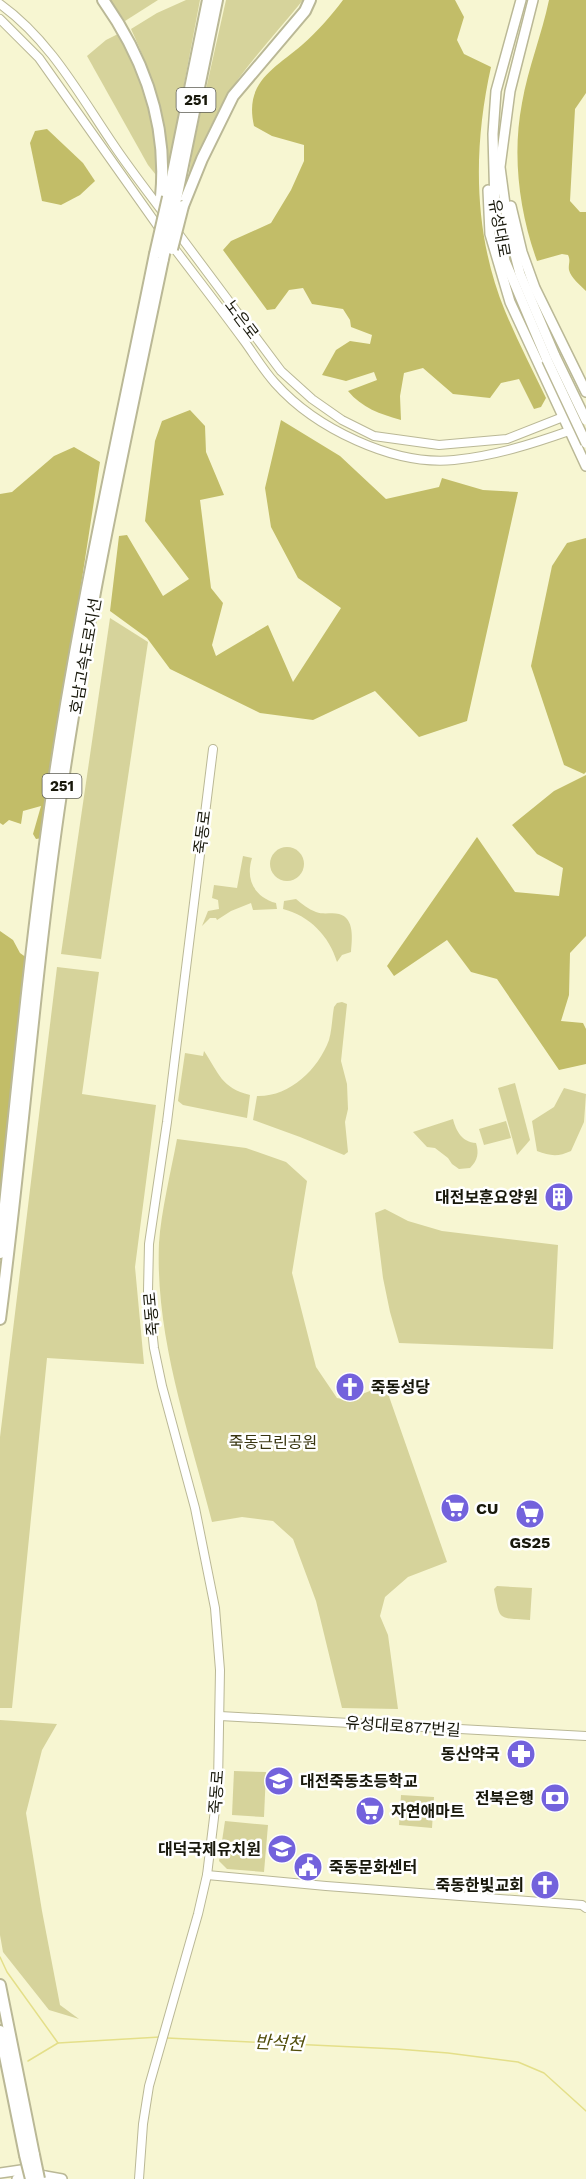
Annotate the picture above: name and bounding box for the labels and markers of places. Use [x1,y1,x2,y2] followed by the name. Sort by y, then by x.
[543,1181,575,1213] building icon: 대전보훈요양원
[435,1188,538,1207] place label: 대전보훈요양원
[334,1371,366,1403] church icon: 죽동성당
[371,1378,430,1397] place label: 죽동성당
[439,1492,471,1524] supermarket icon: CU
[514,1498,546,1530] supermarket icon: GS25
[476,1499,498,1518] place label: CU
[510,1533,550,1552] place label: GS25
[505,1738,537,1770] pharmacy icon: 동산약국
[441,1745,500,1764] place label: 동산약국
[263,1765,295,1797] school or university icon: 대전죽동초등학교
[300,1772,418,1791] place label: 대전죽동초등학교
[539,1782,571,1814] bank icon: 전북은행
[475,1789,534,1808] place label: 전북은행
[354,1795,386,1827] supermarket icon: 자연애마트
[391,1802,465,1821] place label: 자연애마트
[266,1833,298,1865] school or university icon: 대덕국제유치원
[158,1840,261,1859] place label: 대덕국제유치원
[292,1851,324,1883] public building icon: 죽동문화센터
[329,1858,417,1877] place label: 죽동문화센터
[529,1869,561,1901] church icon: 죽동한빛교회
[436,1876,524,1895] place label: 죽동한빛교회

